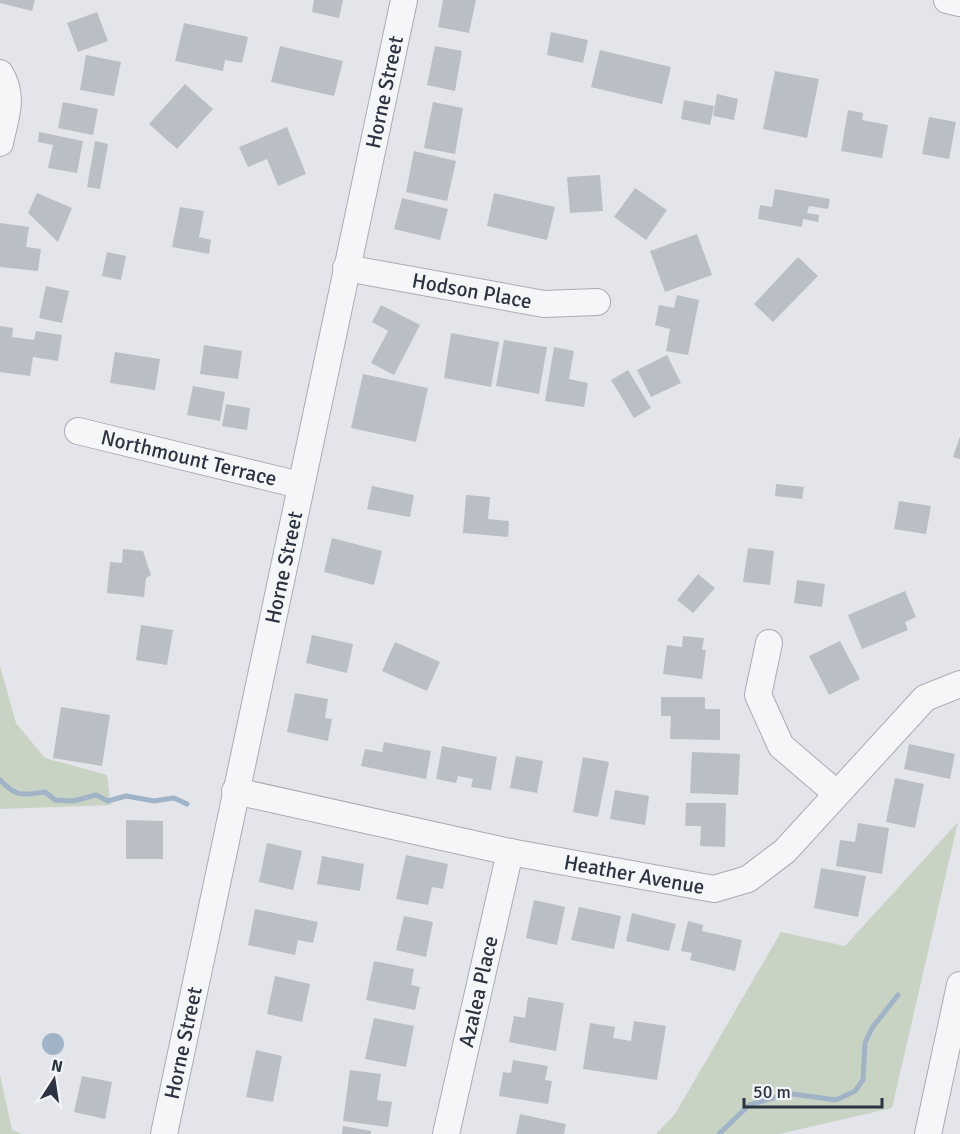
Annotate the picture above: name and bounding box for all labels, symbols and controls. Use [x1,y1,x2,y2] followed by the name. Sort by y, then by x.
[360,34,409,151] street label: Horne Street
[410,267,534,315] street label: Hodson Place
[98,424,279,492] street label: Northmount Terrace
[259,509,308,626] street label: Horne Street
[562,849,707,900] street label: Heather Avenue
[453,933,504,1050] street label: Azalea Place
[159,984,208,1102] street label: Horne Street
[24,1050,84,1110] north arrow
[49,1055,64,1077] text: N
[744,1071,882,1109] scale bar
[753,1081,791,1103] text: 50 m

